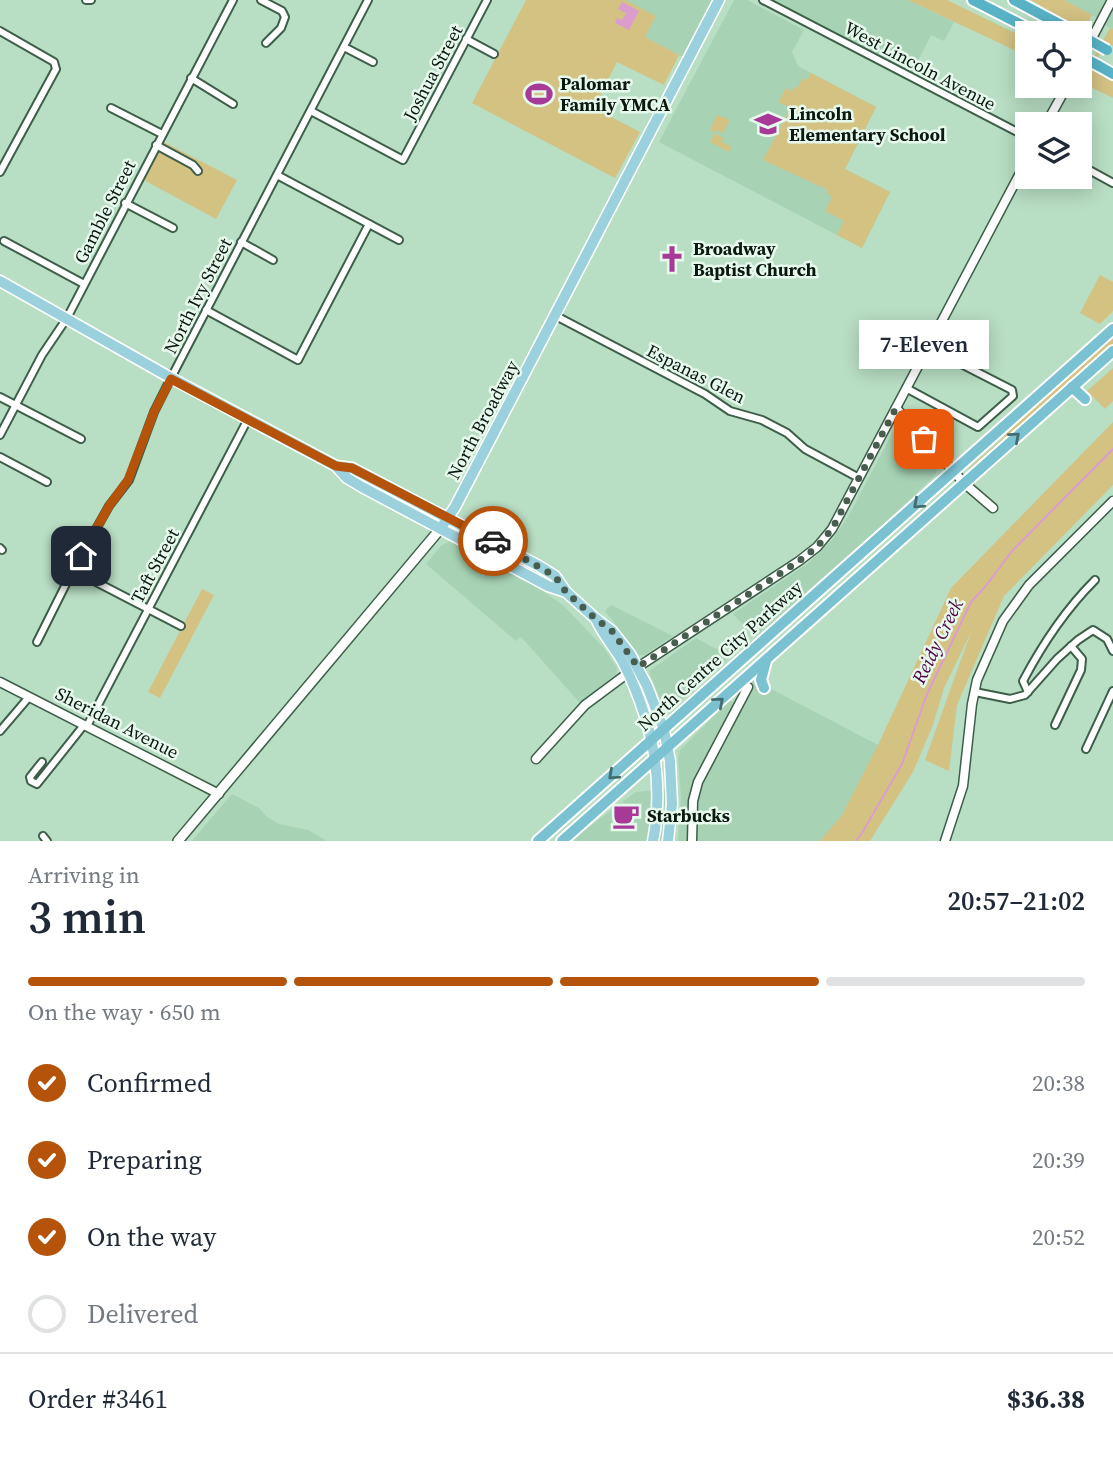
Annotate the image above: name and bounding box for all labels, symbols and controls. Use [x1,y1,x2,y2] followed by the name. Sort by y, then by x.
[840,15,1000,116] street label: West Lincoln Avenue
[396,20,468,126] street label: Joshua Street
[1015,21,1092,189] map controls
[1015,21,1092,98] button: locate
[560,71,670,117] place label: Palomar Family YMCA
[524,79,554,109] sports icon: Palomar Family YMCA
[789,101,946,147] place label: Lincoln Elementary School
[753,109,783,139] school or university icon: Lincoln Elementary School
[1015,112,1092,189] button: layers
[68,156,141,268] street label: Gamble Street
[158,233,238,358] street label: North Ivy Street
[693,236,817,282] place label: Broadway Baptist Church
[657,244,687,274] church icon: Broadway Baptist Church
[859,320,989,369] callout: 7-Eleven
[879,328,969,360] text: 7-Eleven
[643,338,750,409] street label: Espanas Glen
[441,355,525,484] street label: North Broadway
[894,409,954,469] pin
[905,420,943,458] icon: bag
[1007,433,1020,445] one-way arrow
[913,496,926,508] one-way arrow
[458,506,528,576] courier
[474,522,512,560] icon: car
[124,524,185,608] street label: Taft Street
[51,526,111,586] pin
[62,537,100,575] icon: home
[632,574,808,737] street label: North Centre City Parkway
[905,594,969,689] water label: Reidy Creek
[51,681,183,764] street label: Sheridan Avenue
[710,698,723,710] one-way arrow
[608,767,621,779] one-way arrow
[611,801,641,831] cafe icon: Starbucks
[647,803,730,828] place label: Starbucks
[28,859,140,891] text: Arriving in
[948,883,1085,919] text: 20:57–21:02
[28,885,146,948] text: 3 min
[28,996,221,1028] text: On the way · 650 m
[28,1064,66,1102] icon: check
[87,1065,212,1101] text: Confirmed
[1032,1067,1085,1099] text: 20:38
[28,1141,66,1179] icon: check
[87,1142,202,1178] text: Preparing
[1032,1144,1085,1176] text: 20:39
[28,1218,66,1256] icon: check
[87,1219,216,1255] text: On the way
[1032,1221,1085,1253] text: 20:52
[87,1296,198,1332] text: Delivered
[28,1381,168,1417] text: Order #3461
[1007,1381,1085,1417] text: $36.38

